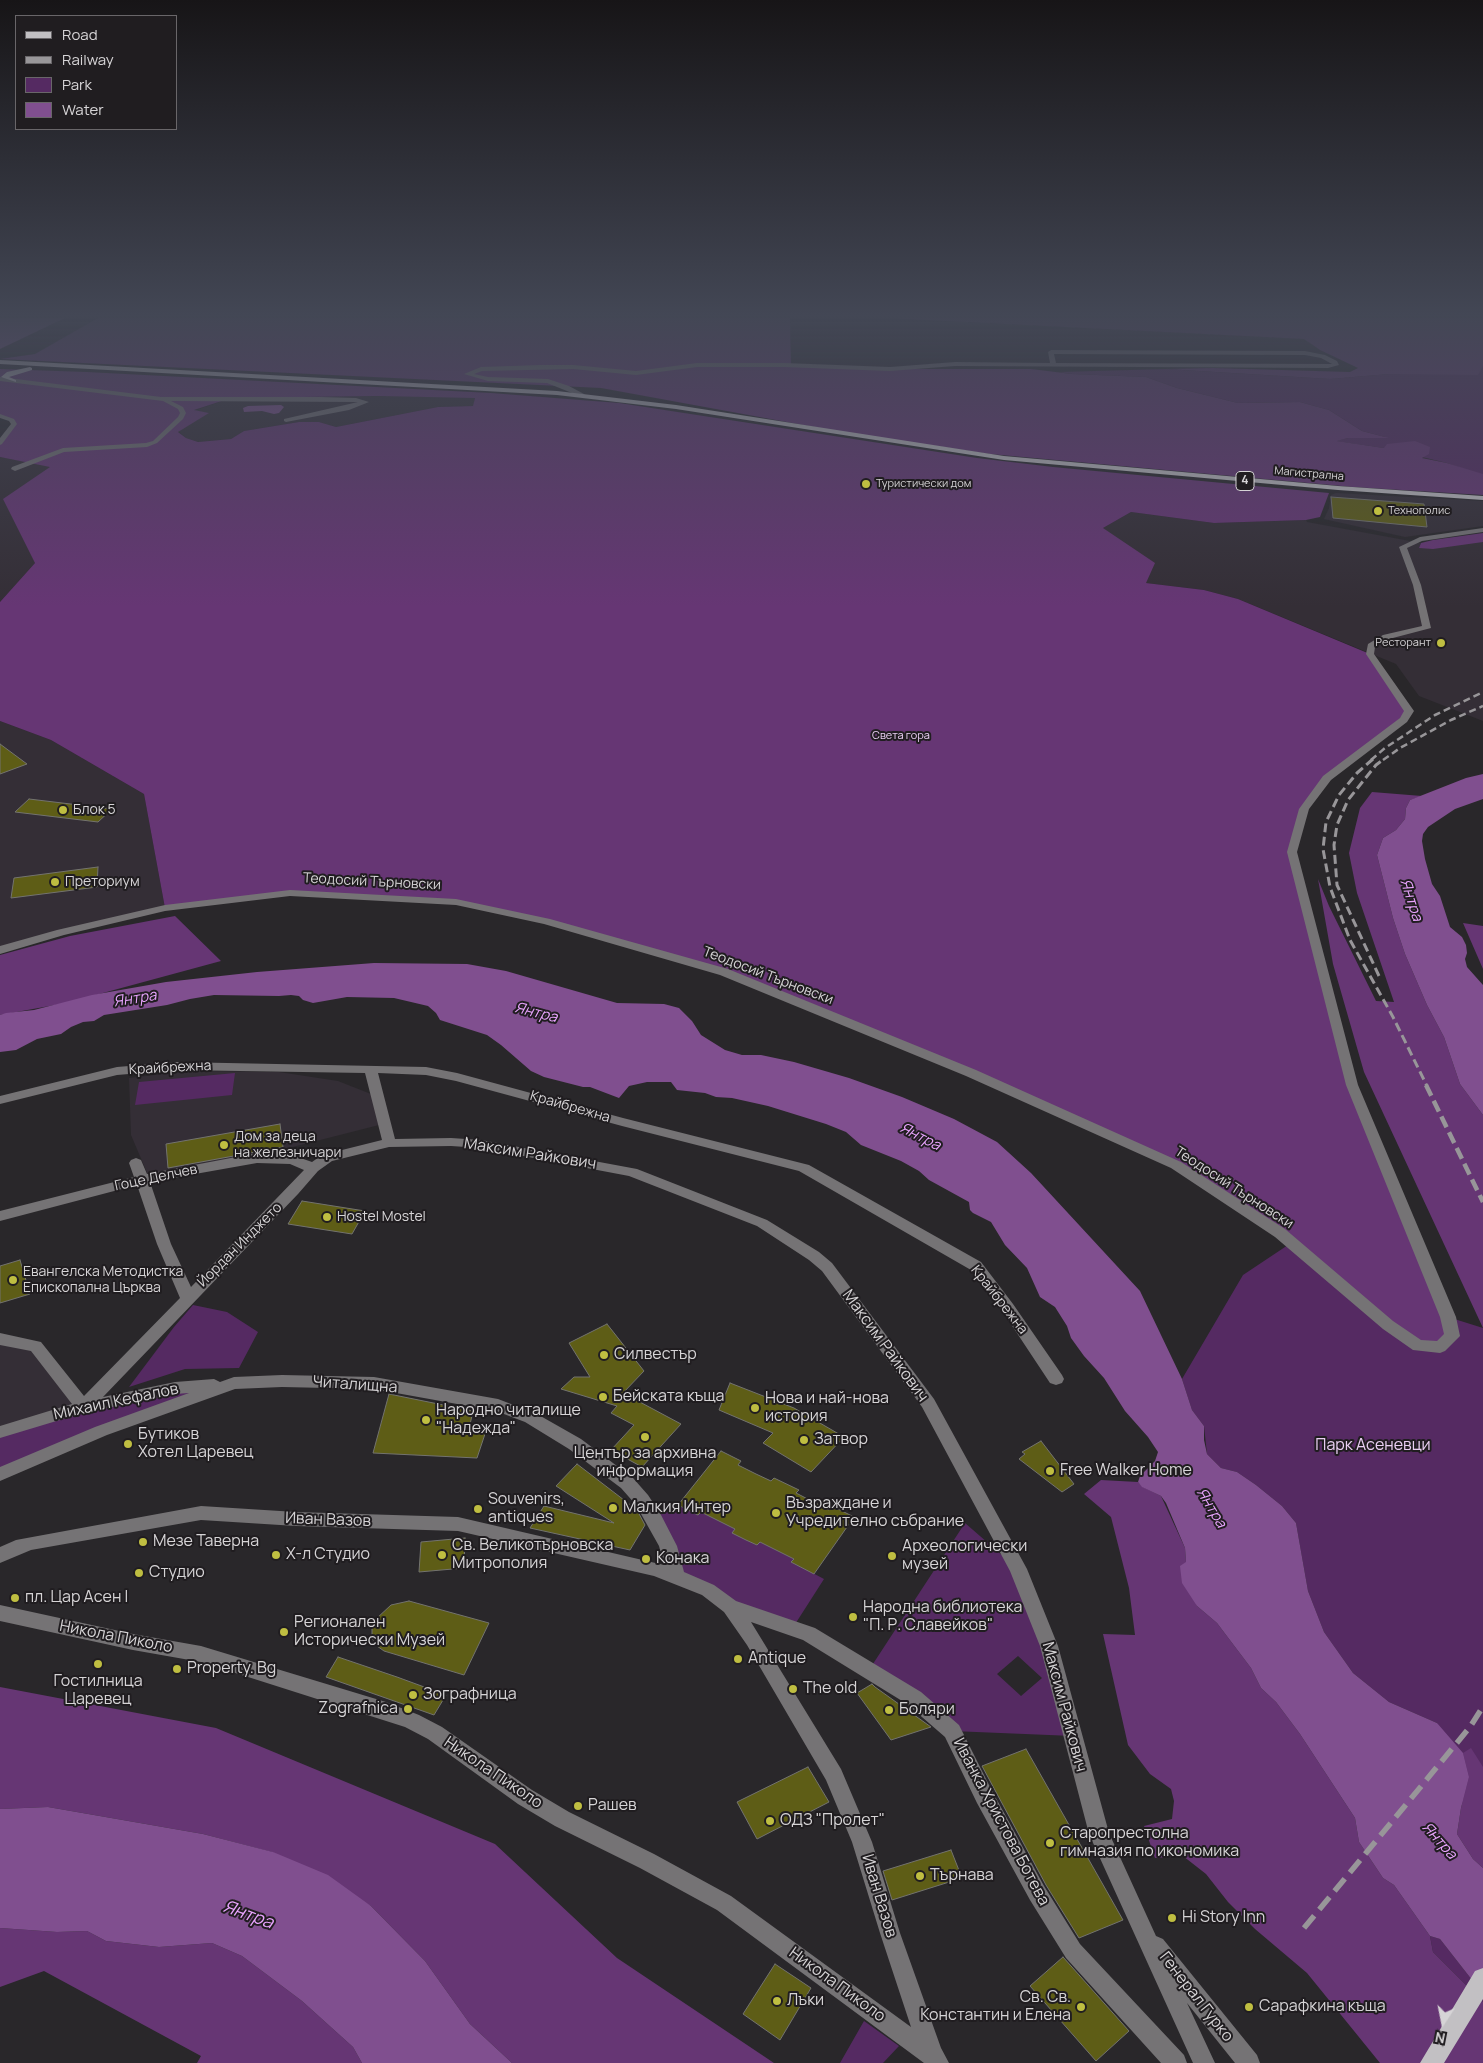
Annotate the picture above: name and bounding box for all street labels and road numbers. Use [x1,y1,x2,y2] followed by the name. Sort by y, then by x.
[1274,464,1344,484] street label: Магистрална
[1236,472,1254,491] road number: 4
[303,870,441,894] street label: Теодосий Търновски
[701,943,835,1009] street label: Теодосий Търновски
[128,1057,212,1079] street label: Крайбрежна
[528,1088,612,1126] street label: Крайбрежна
[463,1134,597,1174] street label: Максим Райкович
[1171,1143,1297,1233] street label: Теодосий Търновски
[113,1161,199,1195] street label: Гоце Делчев
[194,1199,286,1291] street label: Йордан Инджето
[967,1262,1031,1338] street label: Крайбрежна
[838,1286,932,1406] street label: Максим Райкович
[312,1372,398,1398] street label: Читалищна
[52,1379,180,1425] street label: Михаил Кефалов
[285,1509,371,1531] street label: Иван Вазов
[58,1617,174,1657] street label: Никола Пиколо
[1037,1640,1091,1774] street label: Максим Райкович
[440,1733,546,1813] street label: Никола Пиколо
[949,1735,1053,1909] street label: Иванка Христова Ботева
[857,1852,901,1940] street label: Иван Вазов
[785,1944,889,2026] street label: Никола Пиколо
[1155,1948,1237,2046] street label: Генерал Гурко

